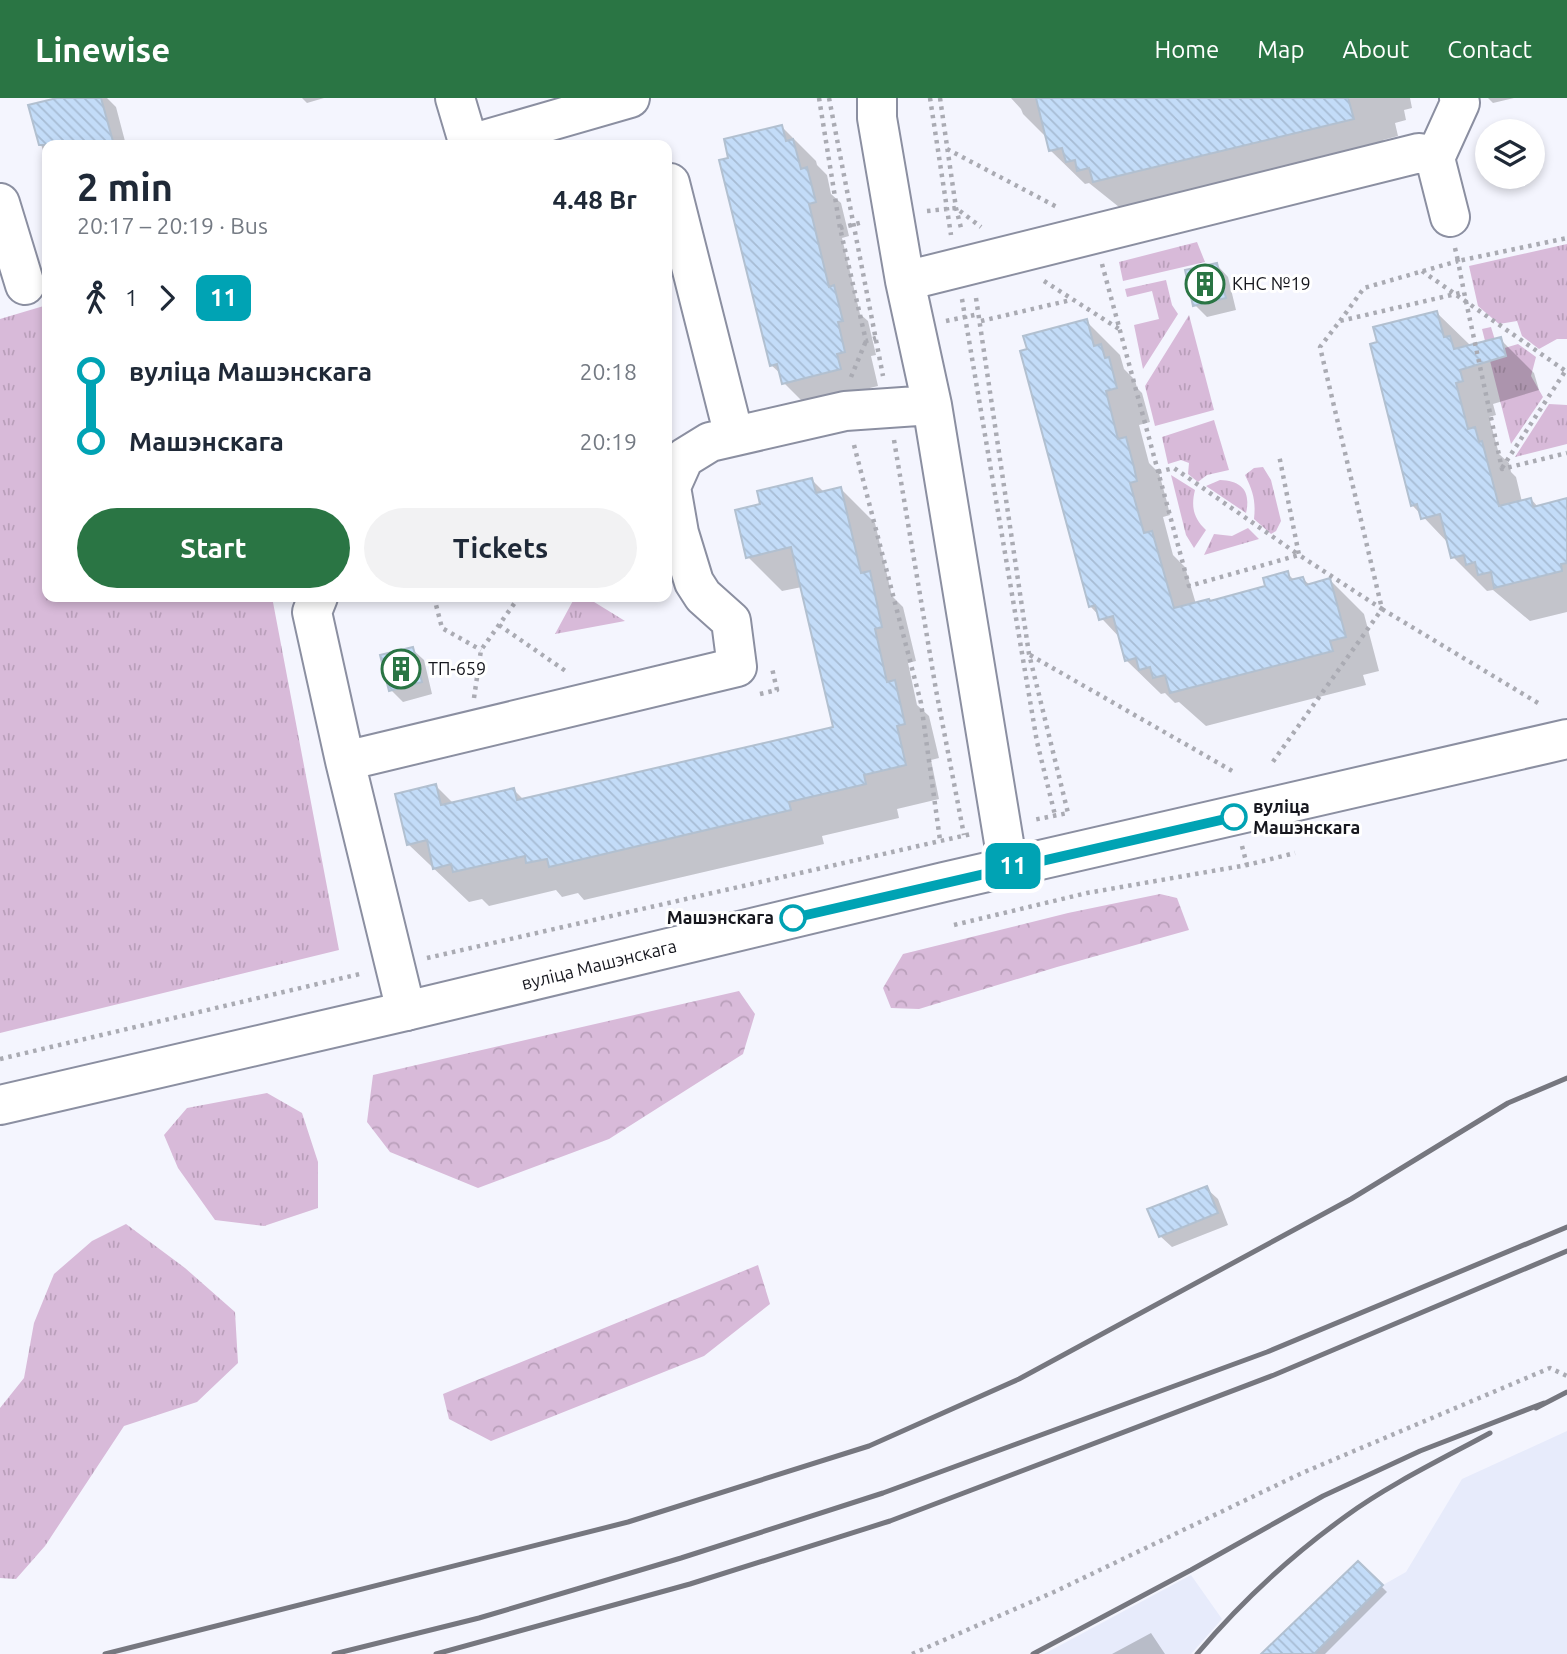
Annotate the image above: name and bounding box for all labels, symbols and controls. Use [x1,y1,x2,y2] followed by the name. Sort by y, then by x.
[35,31,170,68] text: Linewise
[1154,36,1219,63] text: Home
[1257,36,1304,63] text: Map
[1342,36,1409,63] text: About
[1447,36,1532,63] text: Contact
[1475,119,1545,189] map controls
[1475,119,1545,189] button: layers
[77,166,173,208] text: 2 min
[553,185,637,214] text: 4.48 Br
[77,213,268,238] text: 20:17 – 20:19 · Bus
[1184,263,1226,305] building icon: КНС №19
[1232,273,1311,293] place label: КНС №19
[77,279,115,317] icon: walk
[148,279,186,317] icon: forward
[210,284,237,311] text: 11
[125,285,138,310] text: 1
[129,357,372,386] text: вуліца Машэнскага
[579,359,637,384] text: 20:18
[129,427,284,456] text: Машэнскага
[579,429,637,454] text: 20:19
[77,508,350,588] button: Start
[364,508,637,588] button: Tickets
[380,648,422,690] building icon: ТП-659
[428,658,486,678] place label: ТП-659
[1253,796,1360,837] place label: вуліца Машэнскага
[1221,804,1247,830] marker: вуліца Машэнскага
[982,843,1044,889] line badge: 11
[999,852,1027,879] text: 11
[780,905,806,931] marker: Машэнскага
[667,907,774,927] place label: Машэнскага
[519,935,678,993] street label: вуліца Машэнскага

